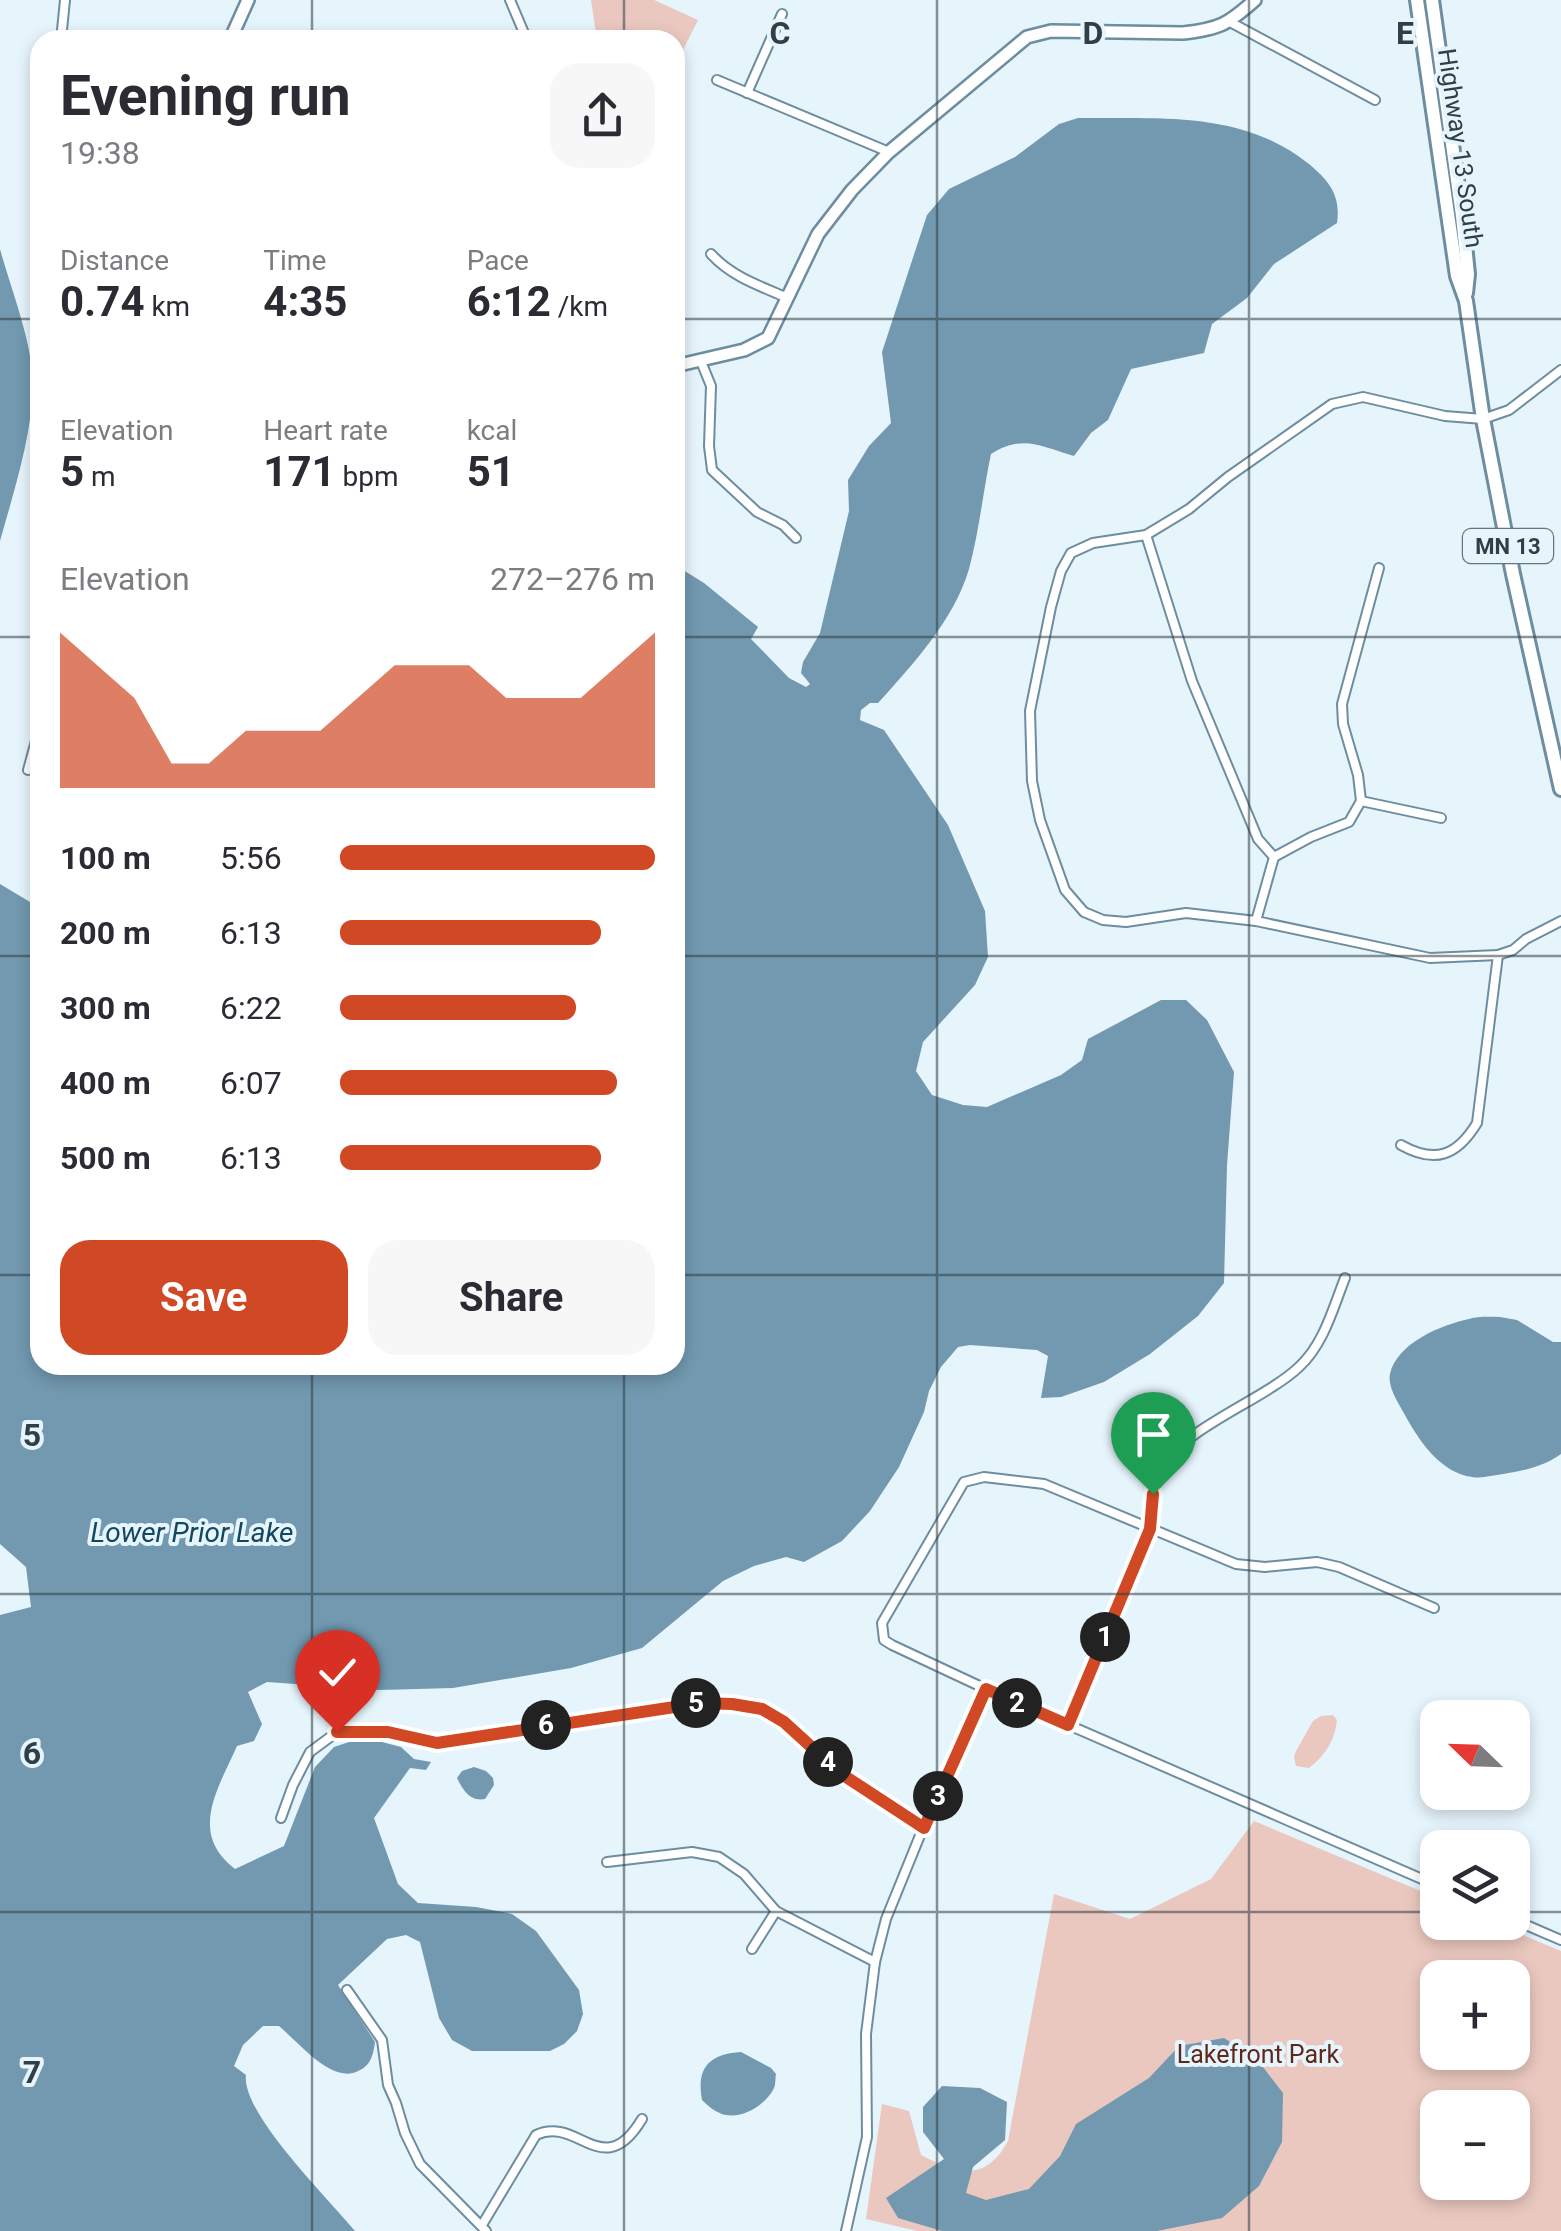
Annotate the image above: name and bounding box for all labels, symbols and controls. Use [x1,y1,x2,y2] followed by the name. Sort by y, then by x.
[770,14,790,52] text: C
[1083,14,1103,52] text: D
[1396,14,1414,52] text: E
[1432,46,1489,250] street label: Highway 13 South
[550,63,655,168] button: share
[60,64,351,128] text: Evening run
[60,134,140,172] text: 19:38
[60,244,169,277] text: Distance
[263,244,326,277] text: Time
[467,244,529,277] text: Pace
[60,277,144,326] text: 0.74
[263,277,347,326] text: 4:35
[467,277,551,326] text: 6:12
[144,290,190,323] text: km
[551,290,608,323] text: /km
[60,414,173,447] text: Elevation
[263,414,388,447] text: Heart rate
[467,414,517,447] text: kcal
[60,447,84,496] text: 5
[263,447,336,496] text: 171
[467,447,515,496] text: 51
[84,460,116,493] text: m
[336,460,399,493] text: bpm
[1463,529,1553,563] road number: MN 13
[60,560,190,598] text: Elevation
[490,560,655,598] text: 272–276 m
[60,839,151,877] text: 100 m
[220,839,282,877] text: 5:56
[60,914,151,952] text: 200 m
[220,914,282,952] text: 6:13
[60,989,151,1027] text: 300 m
[220,989,282,1027] text: 6:22
[60,1064,151,1102] text: 400 m
[220,1064,282,1102] text: 6:07
[60,1139,151,1177] text: 500 m
[220,1139,282,1177] text: 6:13
[60,1240,348,1355] button: Save
[368,1240,655,1355] button: Share
[1111,1392,1196,1495] pin
[1126,1407,1181,1462] icon: arrive
[23,1416,41,1454] text: 5
[91,1516,293,1549] water label: Lower Prior Lake
[1080,1612,1130,1662] pin: 1
[1097,1620,1113,1653] text: 1
[295,1630,380,1733] pin
[310,1645,365,1700] icon: check
[671,1678,721,1728] pin: 5
[992,1678,1042,1728] pin: 2
[688,1686,704,1719] text: 5
[1009,1686,1025,1719] text: 2
[521,1700,571,1750] pin: 6
[1420,1700,1530,1810] north arrow
[1420,1700,1530,2200] map controls
[538,1708,554,1741] text: 6
[23,1734,41,1772] text: 6
[803,1737,853,1787] pin: 4
[820,1745,836,1778] text: 4
[913,1771,963,1821] pin: 3
[930,1779,946,1812] text: 3
[1420,1830,1530,1940] button: layers
[1420,1960,1530,2070] button: +
[1177,2040,1340,2069] park label: Lakefront Park
[23,2053,41,2091] text: 7
[1420,2090,1530,2200] button: −

